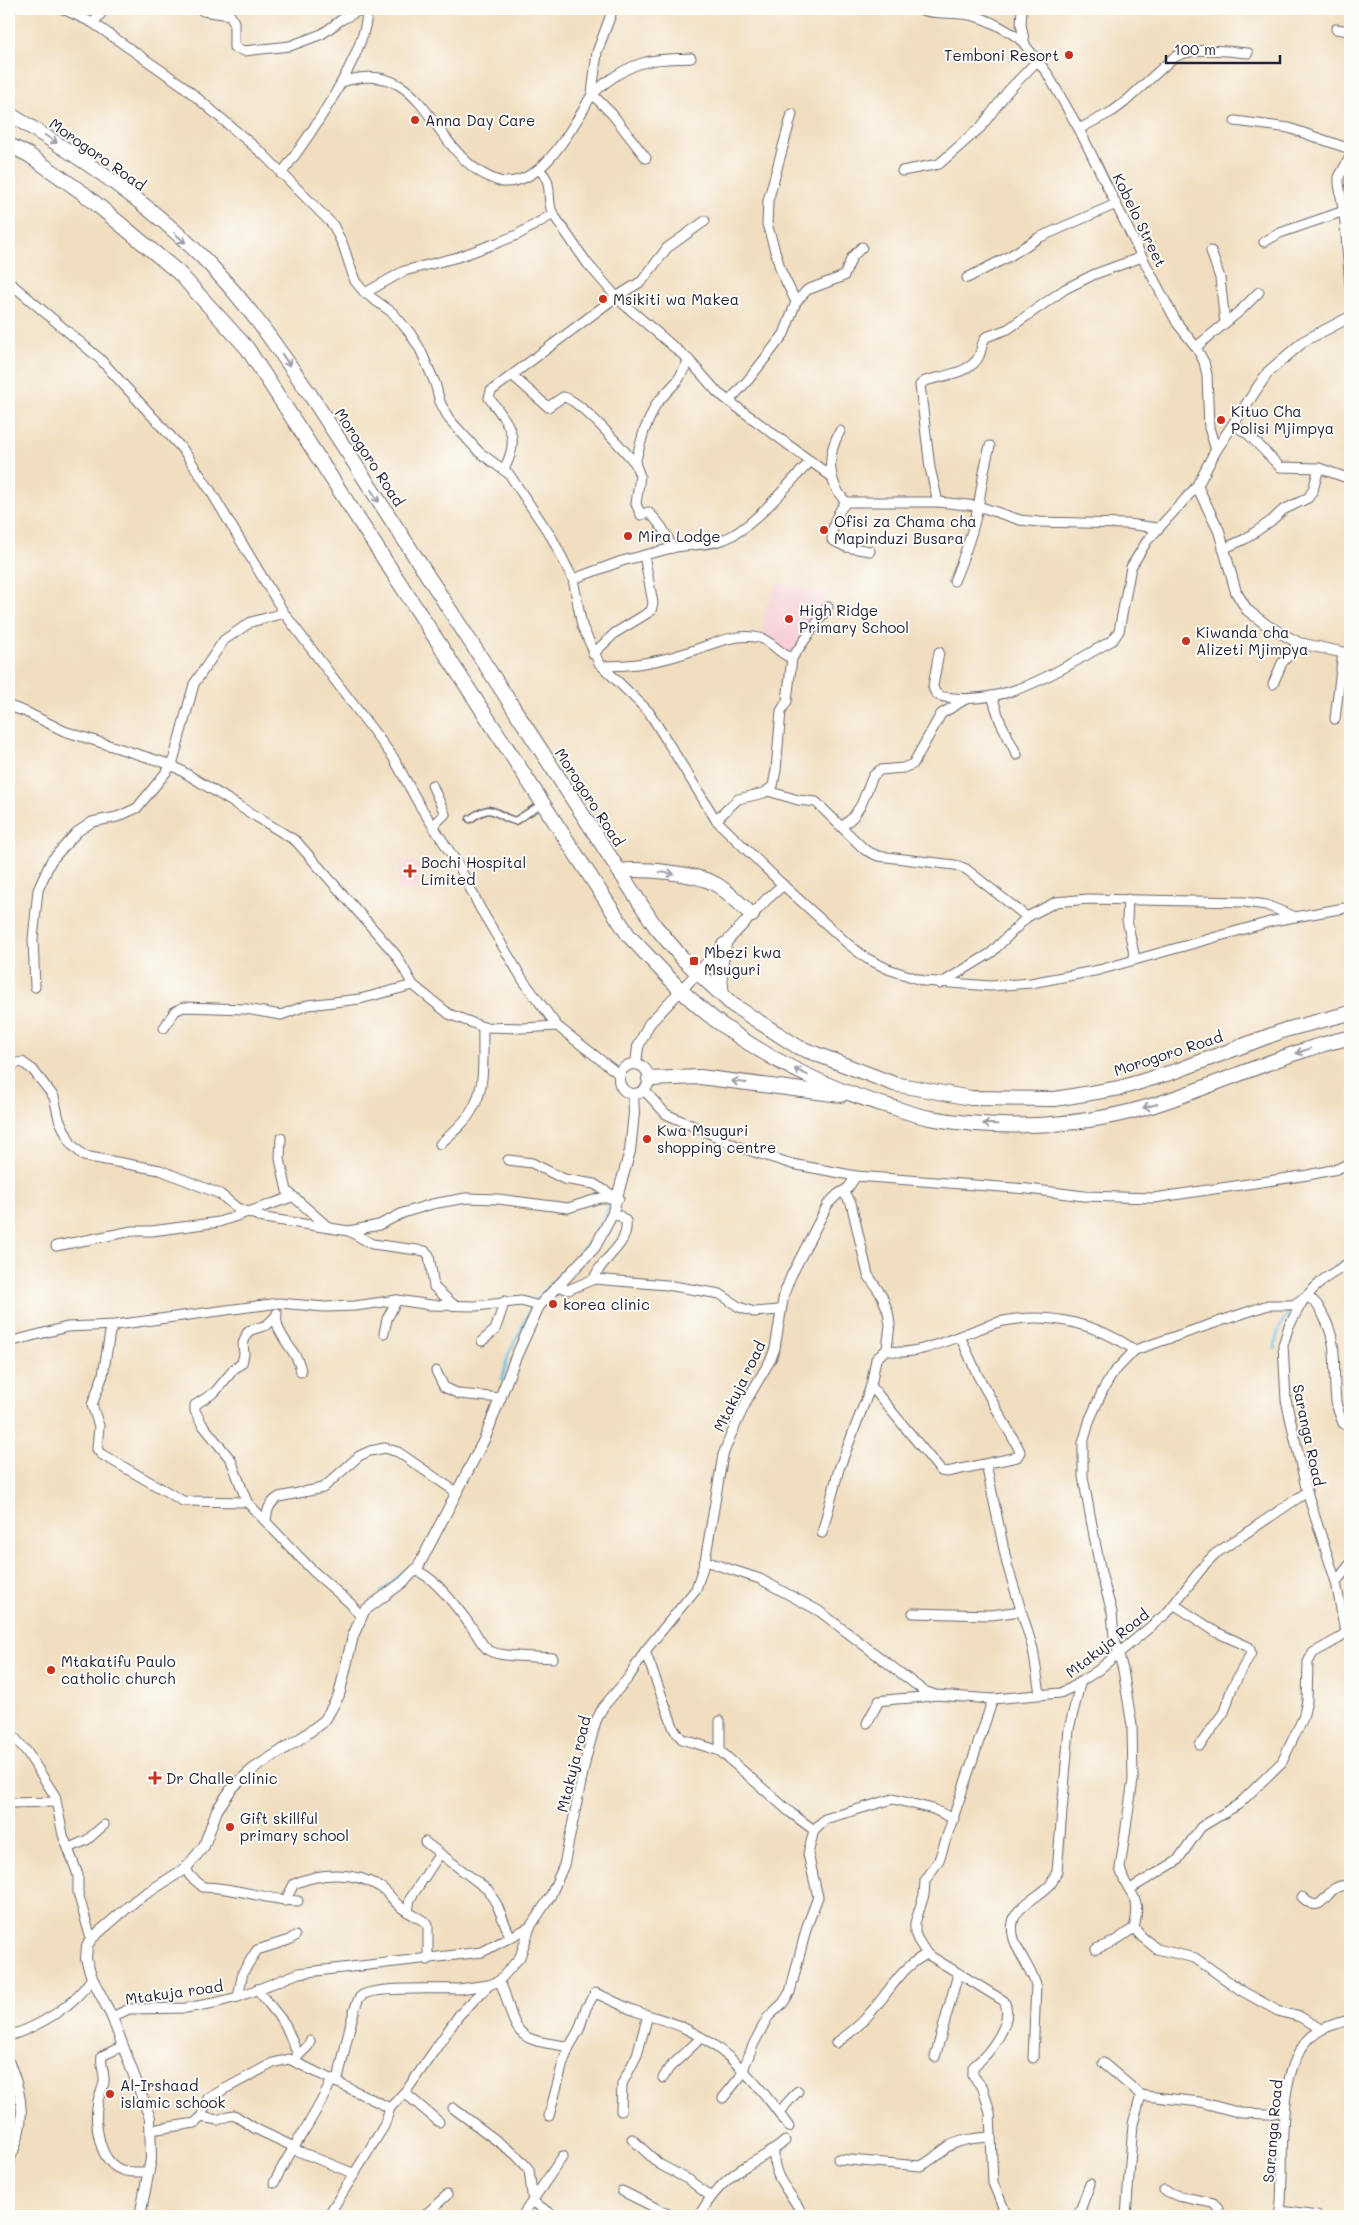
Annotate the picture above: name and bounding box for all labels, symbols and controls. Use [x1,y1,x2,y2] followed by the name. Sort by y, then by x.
[1166,32,1280,64] scale bar
[1174,39,1216,59] text: 100 m
[944,45,1059,65] place label: Temboni Resort
[1063,49,1075,61] marker: Temboni Resort
[425,110,535,130] place label: Anna Day Care
[46,113,150,195] street label: Morogoro Road
[409,114,421,126] marker: Anna Day Care
[43,135,57,145] one-way arrow
[1109,170,1171,270] street label: Kobelo Street
[173,232,186,244] one-way arrow
[613,289,739,309] place label: Msikiti wa Makea
[597,293,609,305] marker: Msikiti wa Makea
[281,353,291,367] one-way arrow
[1231,401,1334,438] place label: Kituo Cha Polisi Mjimpya
[331,404,409,510] street label: Morogoro Road
[1215,414,1227,426] marker: Kituo Cha Polisi Mjimpya
[370,488,380,502] one-way arrow
[834,511,977,548] place label: Ofisi za Chama cha Mapinduzi Busara
[818,524,830,536] marker: Ofisi za Chama cha Mapinduzi Busara
[638,526,721,546] place label: Mira Lodge
[622,530,634,542] marker: Mira Lodge
[799,600,909,637] place label: High Ridge Primary School
[783,613,795,625] marker: High Ridge Primary School
[1196,622,1308,659] place label: Kiwanda cha Alizeti Mjimpya
[1180,635,1192,647] marker: Kiwanda cha Alizeti Mjimpya
[551,744,629,850] street label: Morogoro Road
[421,852,526,889] place label: Bochi Hospital Limited
[403,864,417,878] marker: Bochi Hospital Limited
[659,869,675,879] one-way arrow
[704,942,781,979] place label: Mbezi kwa Msuguri
[688,955,700,967] marker: Mbezi kwa Msuguri
[1111,1026,1225,1080] street label: Morogoro Road
[1296,1047,1312,1056] one-way arrow
[794,1067,809,1077] one-way arrow
[731,1077,747,1087] one-way arrow
[1143,1101,1159,1111] one-way arrow
[982,1119,998,1129] one-way arrow
[657,1120,776,1157] place label: Kwa Msuguri shopping centre
[641,1133,653,1145] marker: Kwa Msuguri shopping centre
[563,1294,650,1314] place label: korea clinic
[547,1298,559,1310] marker: korea clinic
[708,1337,770,1435] street label: Mtakuja road
[1288,1382,1330,1488] street label: Saranga Road
[1061,1604,1153,1682] street label: Mtakuja Road
[61,1651,176,1688] place label: Mtakatifu Paulo catholic church
[45,1664,57,1676] marker: Mtakatifu Paulo catholic church
[551,1714,595,1814] street label: Mtakuja road
[166,1768,278,1788] place label: Dr Challe clinic
[148,1771,162,1785] marker: Dr Challe clinic
[240,1808,349,1845] place label: Gift skillful primary school
[224,1821,236,1833] marker: Gift skillful primary school
[124,1975,224,2009] street label: Mtakuja road
[120,2075,226,2112] place label: Al-Irshaad islamic schook
[1258,2079,1286,2183] street label: Saranga Road
[104,2088,116,2100] marker: Al-Irshaad islamic schook

